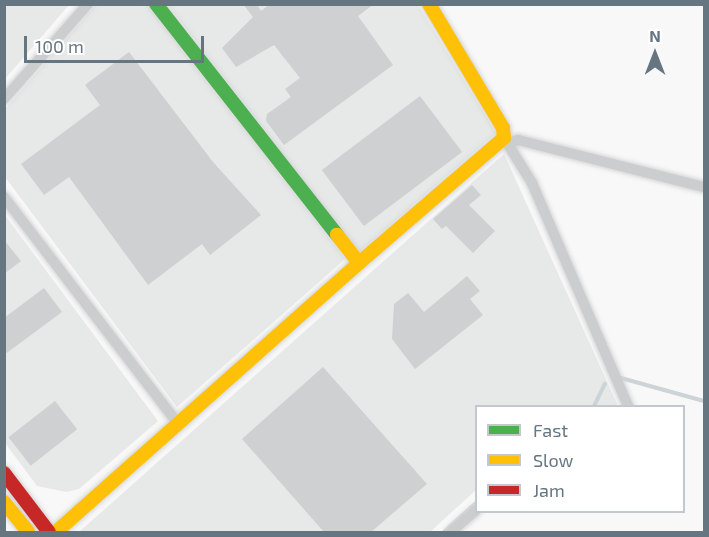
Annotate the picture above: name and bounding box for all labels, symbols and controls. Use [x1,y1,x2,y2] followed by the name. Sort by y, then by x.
[27,24,207,62] scale bar
[625,24,685,84] north arrow
[649,26,661,45] text: N
[35,35,84,57] text: 100 m
[475,405,685,513] legend
[533,419,568,441] text: Fast
[533,449,573,471] text: Slow
[533,479,565,501] text: Jam

